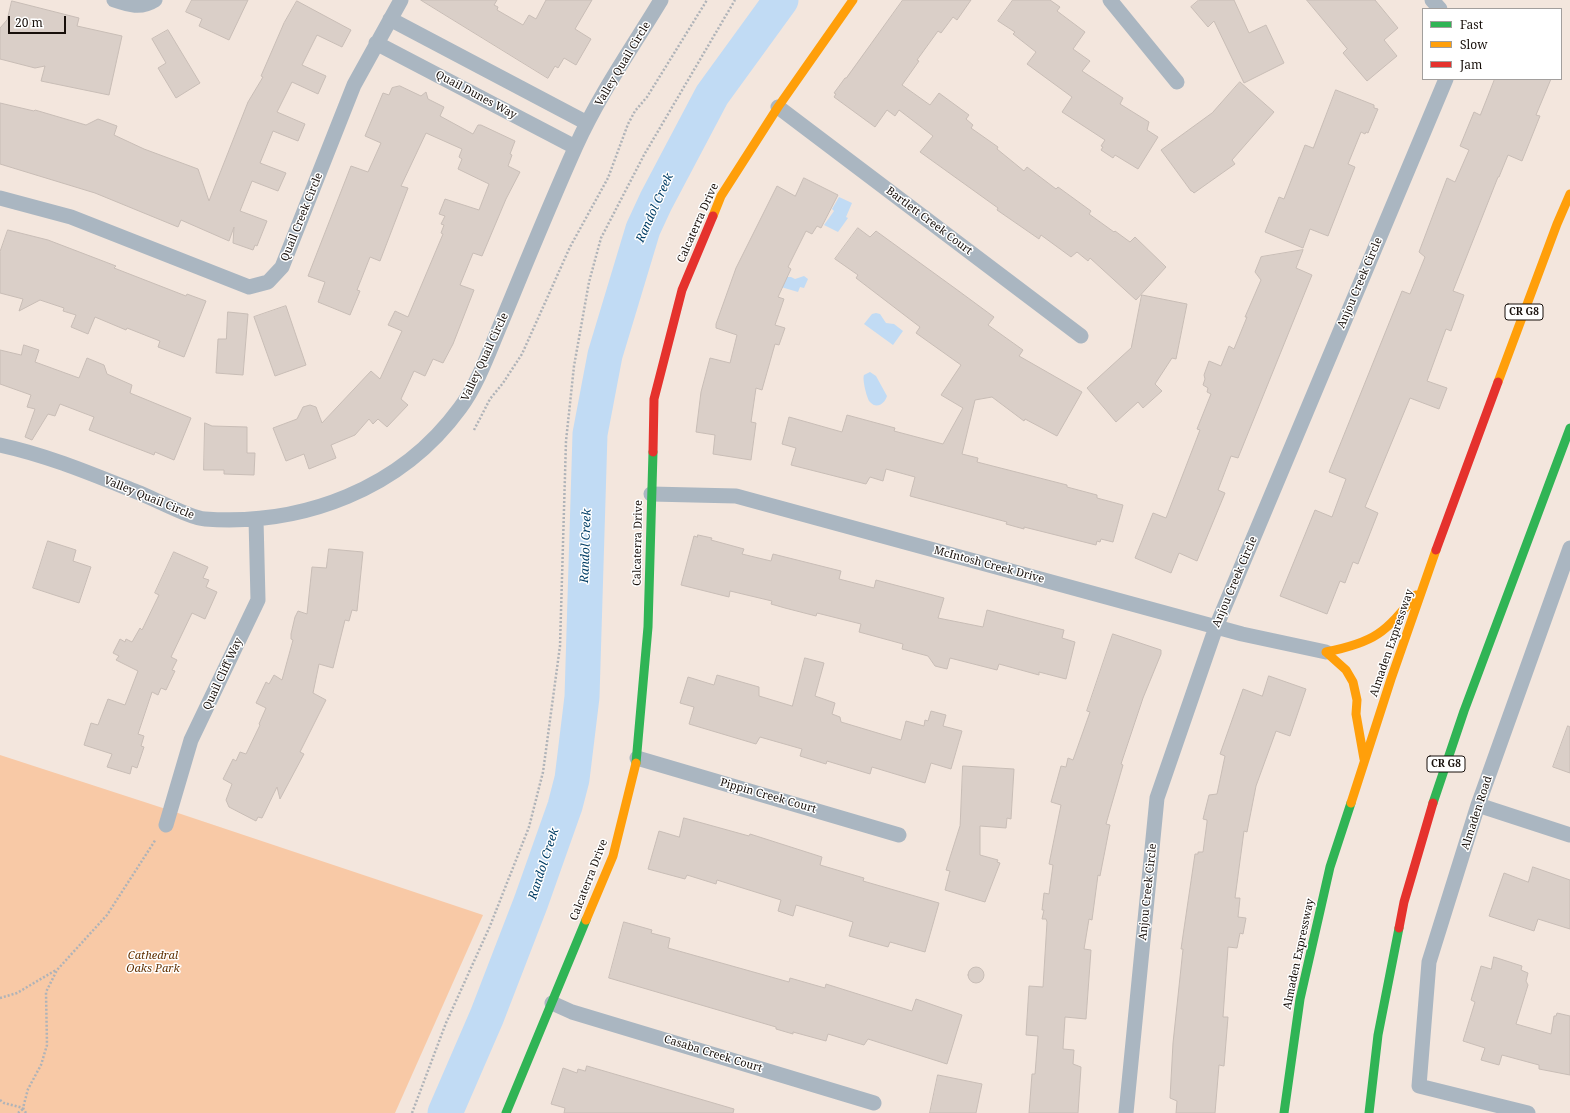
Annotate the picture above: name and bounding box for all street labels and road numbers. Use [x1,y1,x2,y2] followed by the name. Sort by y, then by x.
[593,19,653,109] street label: Valley Quail Circle
[433,68,519,122] street label: Quail Dunes Way
[278,171,326,263] street label: Quail Creek Circle
[675,181,721,265] street label: Calcaterra Drive
[883,184,975,258] street label: Bartlett Creek Court
[1335,236,1385,330] street label: Anjou Creek Circle
[1505,304,1543,320] road number: CR G8
[459,311,511,403] street label: Valley Quail Circle
[102,474,196,522] street label: Valley Quail Circle
[631,500,645,586] street label: Calcaterra Drive
[1210,535,1260,629] street label: Anjou Creek Circle
[932,544,1046,586] street label: McIntosh Creek Drive
[1367,587,1417,699] street label: Almaden Expressway
[200,636,246,712] street label: Quail Cliff Way
[1427,756,1465,772] road number: CR G8
[1459,774,1495,852] street label: Almaden Road
[718,776,818,816] street label: Pippin Creek Court
[567,838,611,922] street label: Calcaterra Drive
[1136,843,1160,941] street label: Anjou Creek Circle
[1281,897,1317,1011] street label: Almaden Expressway
[662,1033,764,1075] street label: Casaba Creek Court

